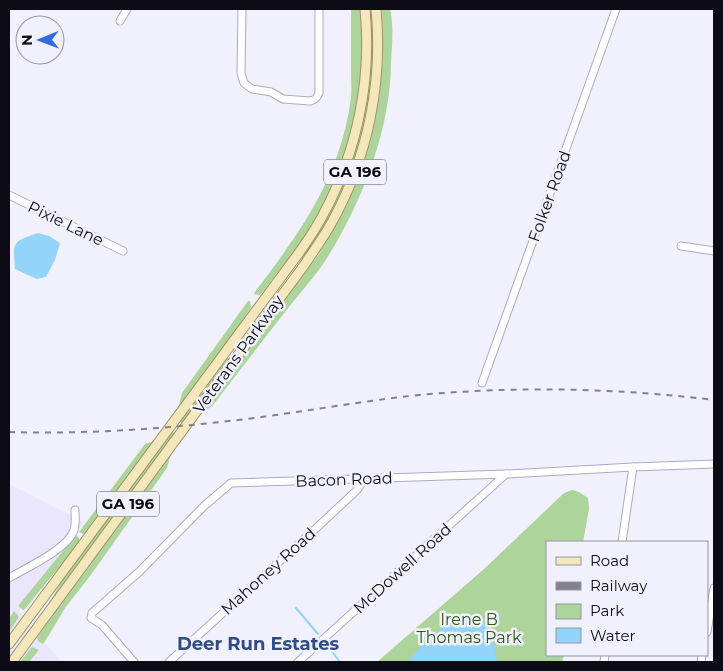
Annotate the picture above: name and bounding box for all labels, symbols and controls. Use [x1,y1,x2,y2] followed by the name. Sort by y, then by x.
[15,15,65,65] north arrow
[18,34,36,46] text: N
[524,148,575,244] street label: Folker Road
[324,160,386,184] road number: GA 196
[25,197,107,250] street label: Pixie Lane
[189,291,288,417] street label: Veterans Parkway
[295,468,393,491] street label: Bacon Road
[97,492,159,516] road number: GA 196
[349,519,455,617] street label: McDowell Road
[217,524,320,619] street label: Mahoney Road
[546,541,708,656] legend
[590,551,629,570] text: Road
[590,576,648,595] text: Railway
[590,601,624,620] text: Park
[417,610,522,647] park label: Irene B Thomas Park
[590,626,636,645] text: Water
[177,633,340,655] district label: Deer Run Estates

